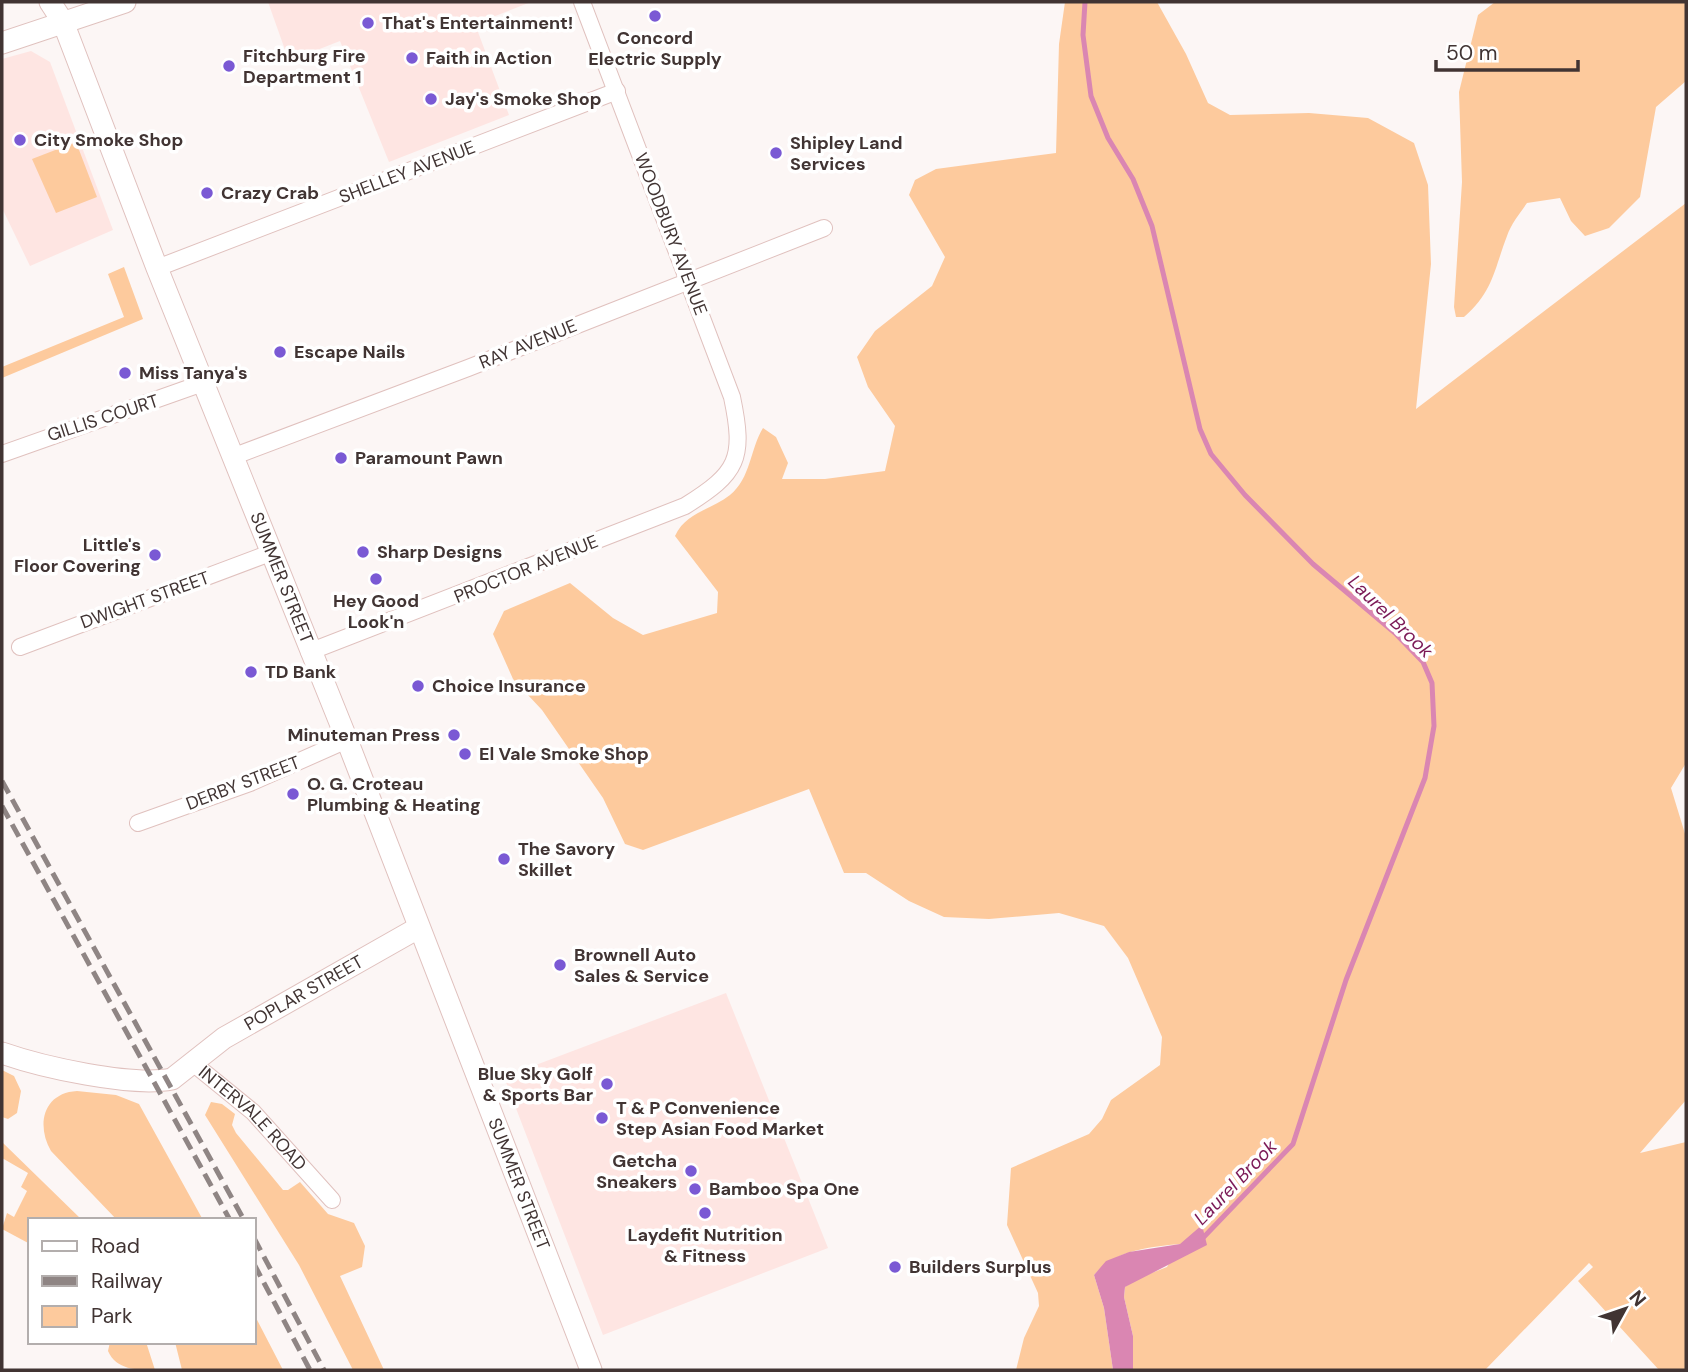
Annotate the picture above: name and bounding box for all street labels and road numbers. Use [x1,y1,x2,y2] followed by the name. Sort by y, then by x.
[335,135,479,209] street label: SHELLEY AVENUE
[629,149,713,319] street label: WOODBURY AVENUE
[476,314,580,374] street label: RAY AVENUE
[44,389,162,447] street label: GILLIS COURT
[244,508,319,647] street label: SUMMER STREET
[450,529,602,609] street label: PROCTOR AVENUE
[77,566,213,634] street label: DWIGHT STREET
[183,750,303,816] street label: DERBY STREET
[240,950,368,1036] street label: POPLAR STREET
[193,1060,312,1176] street label: INTERVALE ROAD
[483,1114,555,1253] street label: SUMMER STREET

